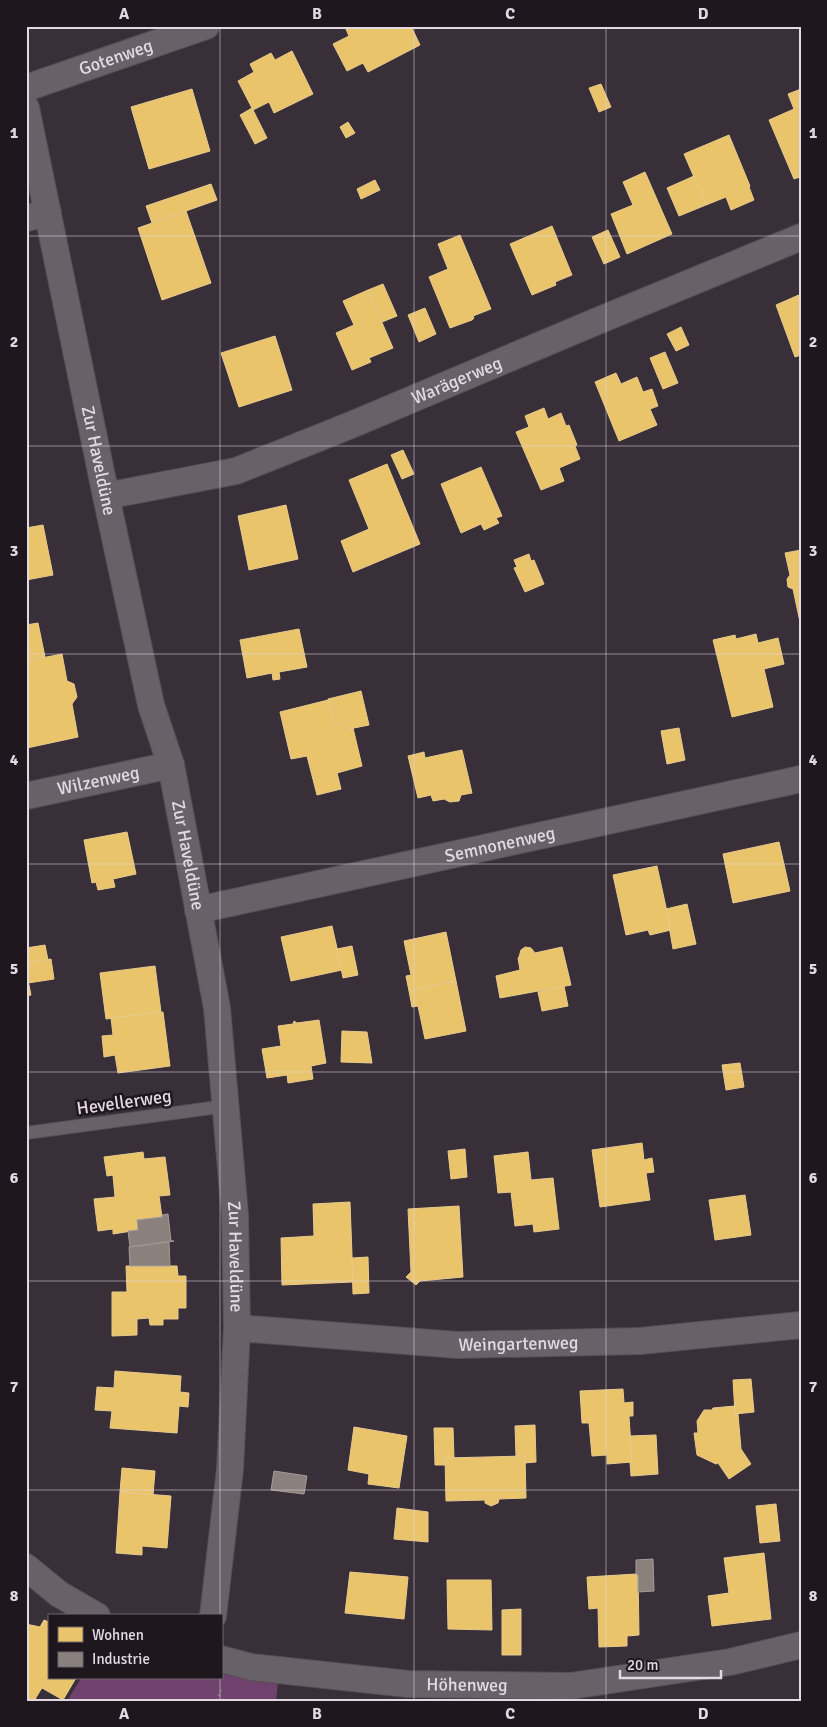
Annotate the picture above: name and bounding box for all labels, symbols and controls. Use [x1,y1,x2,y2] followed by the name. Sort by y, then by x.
[119,4,130,24] text: A
[312,4,322,24] text: B
[505,4,515,24] text: C
[698,4,709,24] text: D
[76,34,156,80] street label: Gotenweg
[10,123,19,143] text: 1
[809,123,818,143] text: 1
[10,332,18,352] text: 2
[809,332,817,352] text: 2
[408,352,505,409] street label: Warägerweg
[77,404,121,517] street label: Zur Haveldüne
[10,541,18,561] text: 3
[809,541,817,561] text: 3
[10,750,19,770] text: 4
[809,750,818,770] text: 4
[55,761,141,800] street label: Wilzenweg
[167,798,209,912] street label: Zur Haveldüne
[443,822,557,867] street label: Semnonenweg
[10,959,18,979] text: 5
[809,959,817,979] text: 5
[75,1084,173,1120] street label: Hevellerweg
[10,1168,19,1188] text: 6
[809,1168,818,1188] text: 6
[223,1200,248,1313] street label: Zur Haveldüne
[458,1331,579,1356] street label: Weingartenweg
[10,1377,19,1397] text: 7
[809,1377,818,1397] text: 7
[10,1586,19,1606] text: 8
[809,1586,818,1606] text: 8
[48,1614,222,1680] legend
[92,1626,144,1644] text: Wohnen
[620,1647,721,1679] scale bar
[92,1650,150,1668] text: Industrie
[627,1656,658,1674] text: 20 m
[426,1673,508,1696] street label: Höhenweg
[119,1704,130,1724] text: A
[312,1704,322,1724] text: B
[505,1704,515,1724] text: C
[698,1704,709,1724] text: D

